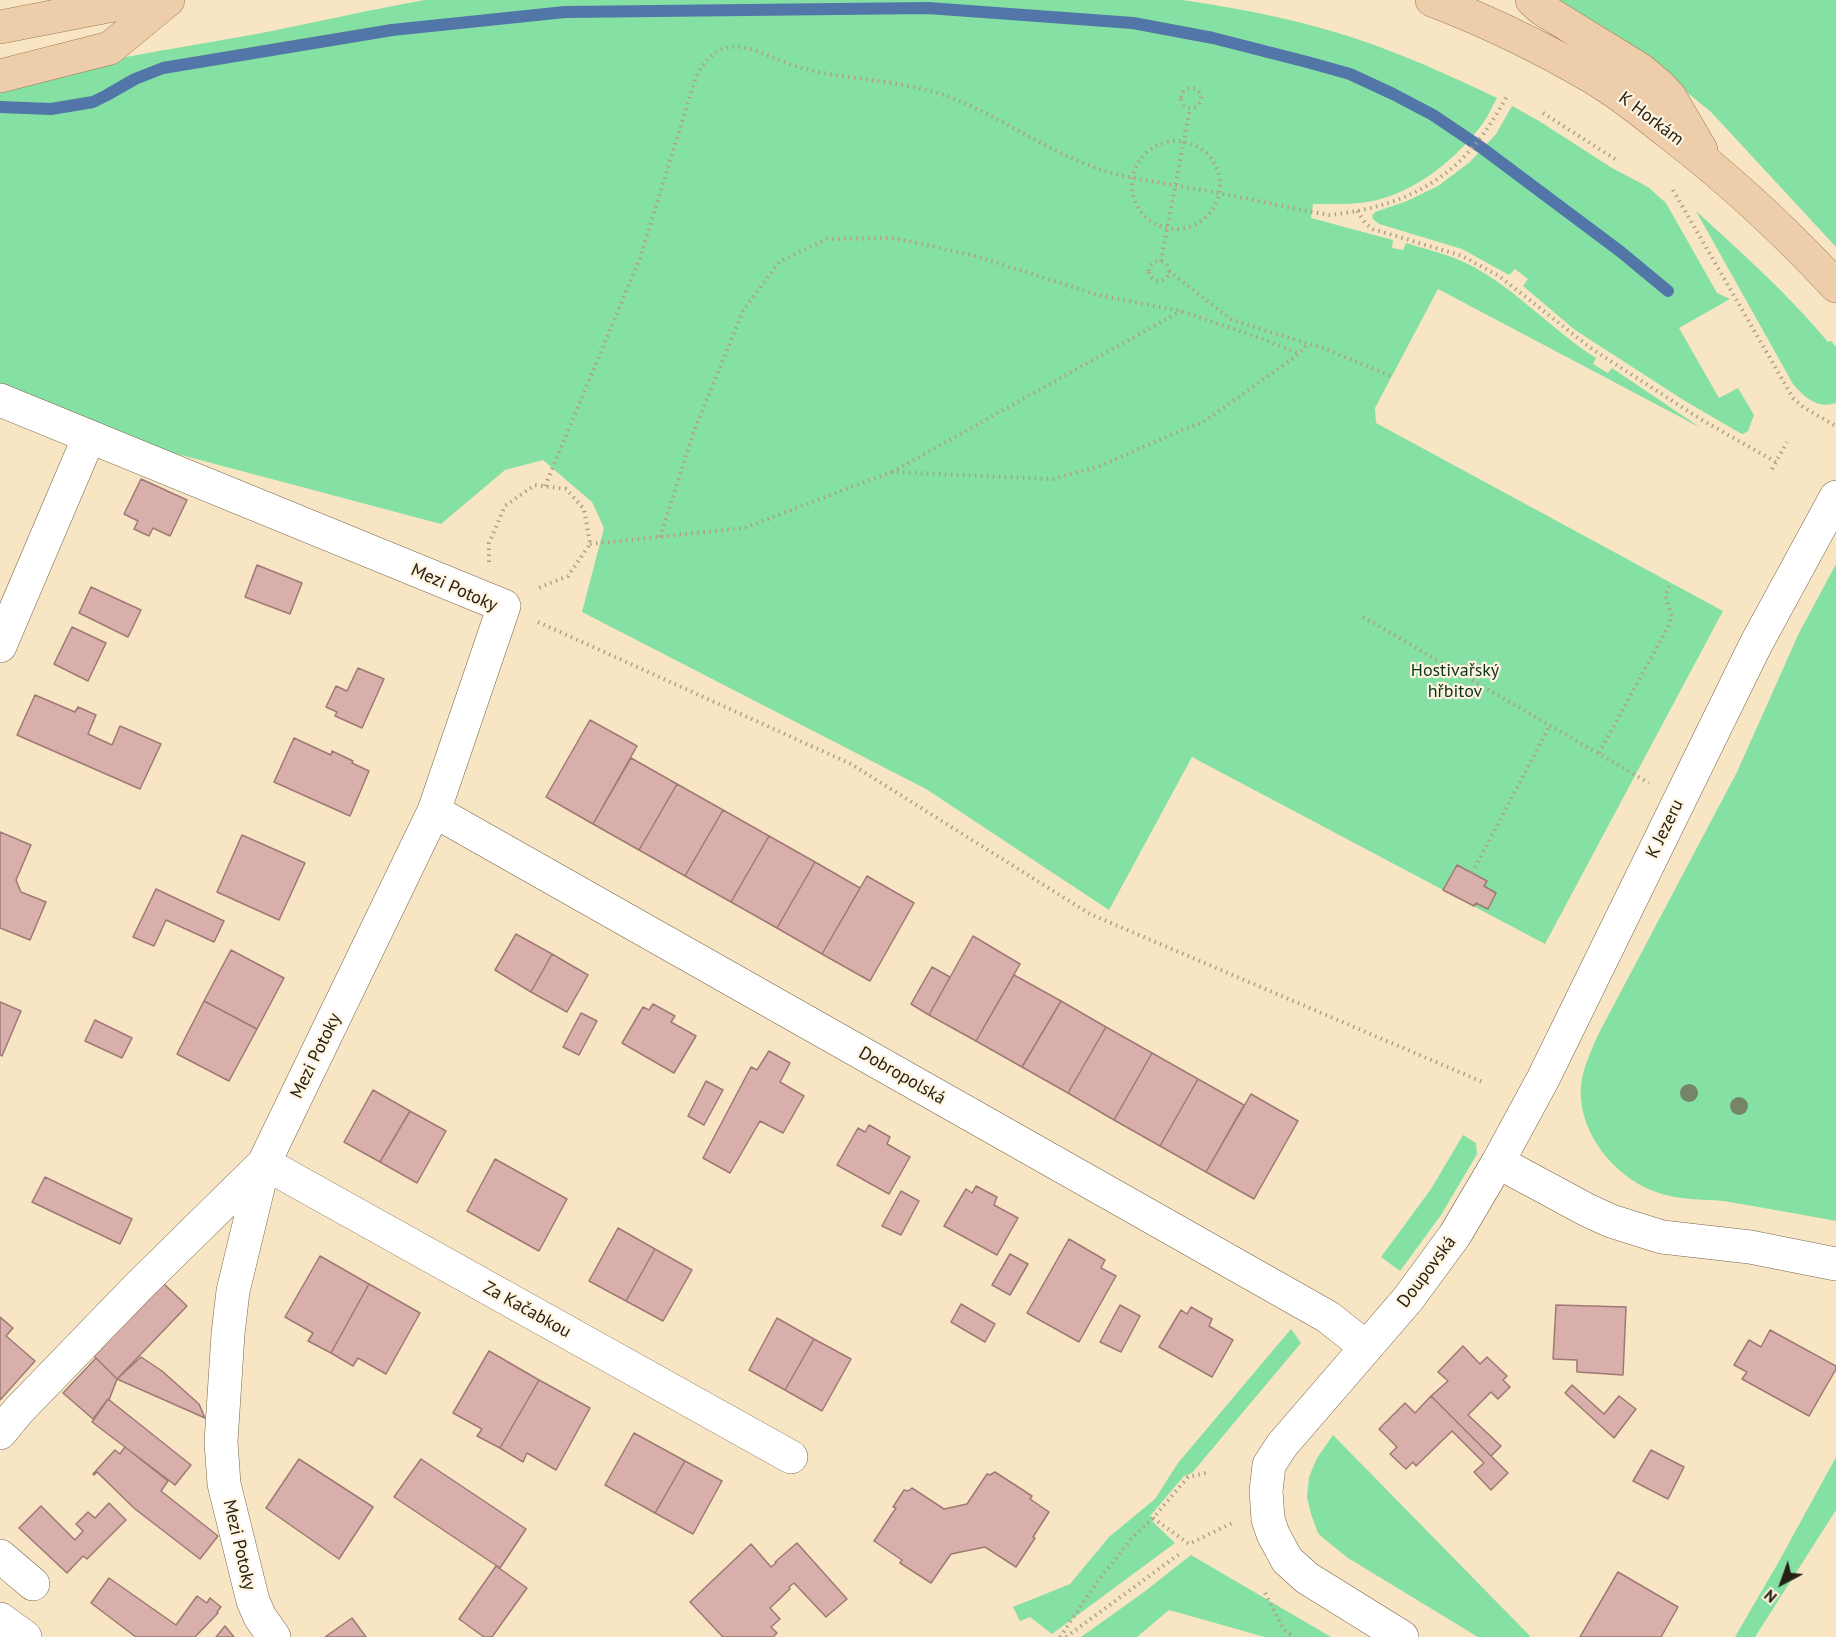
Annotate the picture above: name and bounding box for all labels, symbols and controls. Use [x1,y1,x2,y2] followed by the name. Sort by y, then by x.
[1614,88,1688,150] street label: K Horkám
[407,559,501,617] street label: Mezi Potoky
[1411,660,1499,702] park label: Hostivařský hřbitov
[1642,796,1688,862] street label: K Jezeru
[286,1010,346,1102] street label: Mezi Potoky
[855,1042,949,1110] street label: Dobropolská
[1393,1232,1461,1312] street label: Doupovská
[479,1277,575,1343] street label: Za Kačabkou
[218,1498,260,1592] street label: Mezi Potoky
[1752,1553,1812,1613] north arrow
[1760,1586,1781,1608] text: N

